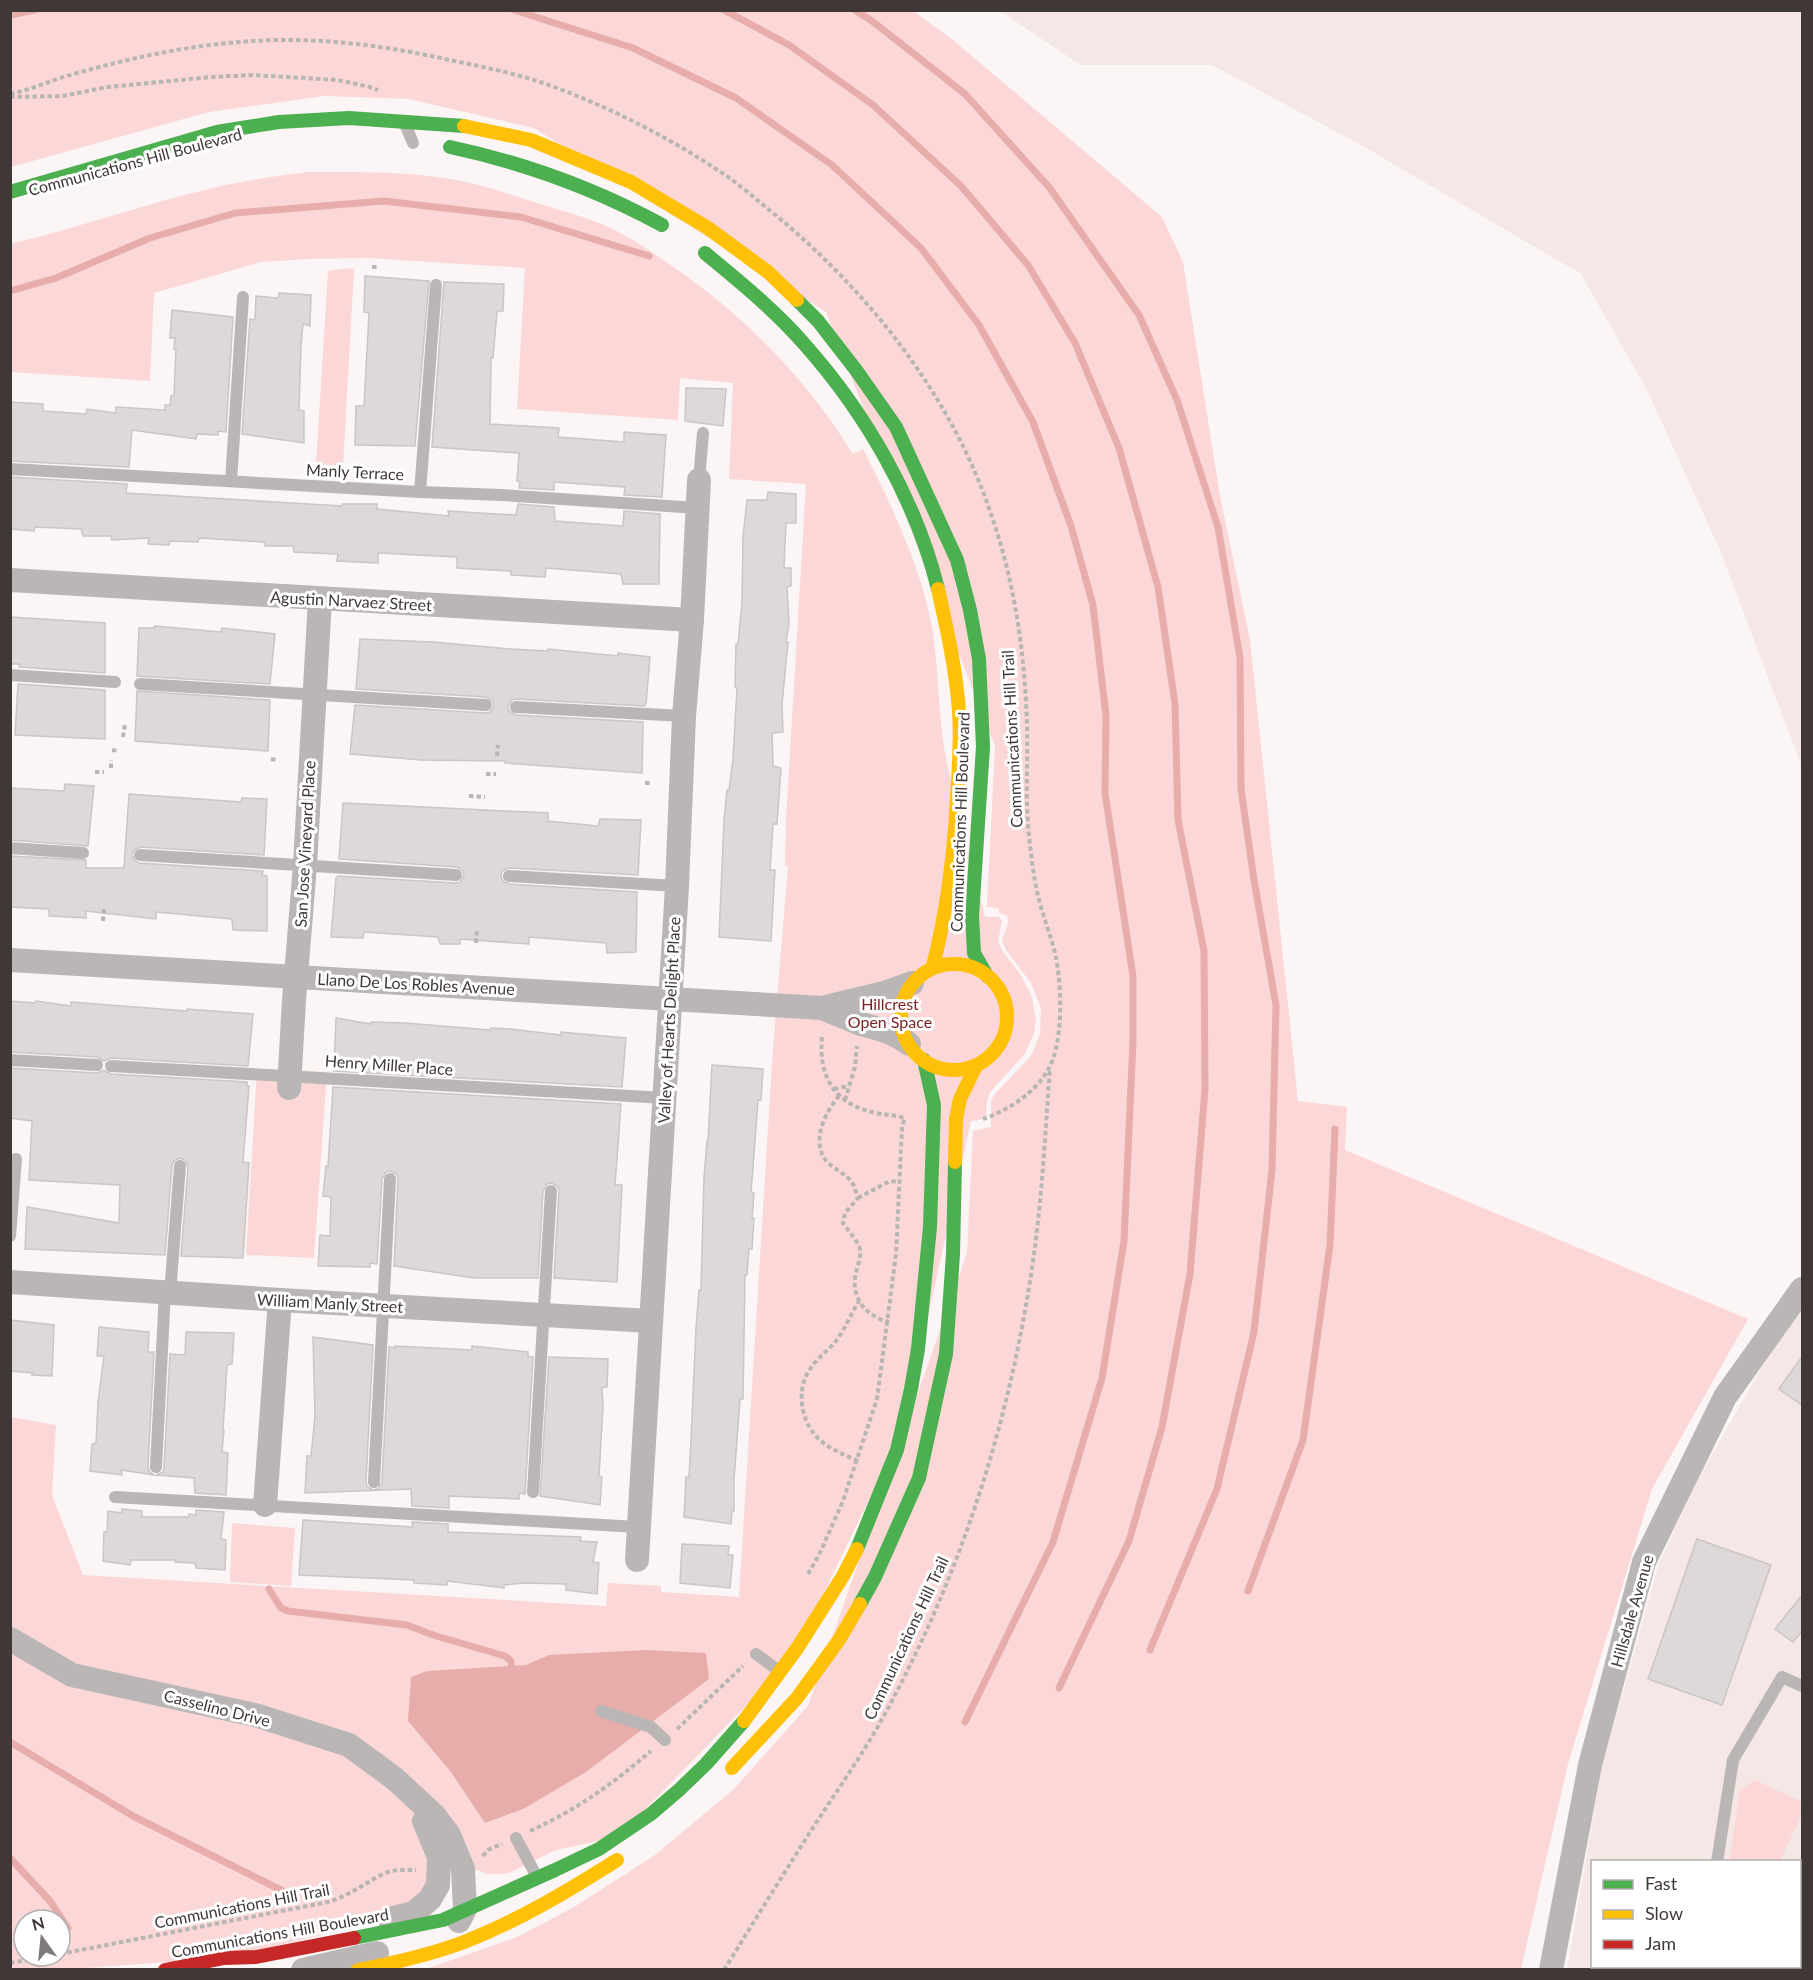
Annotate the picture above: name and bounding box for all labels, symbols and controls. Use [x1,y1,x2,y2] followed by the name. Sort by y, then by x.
[26,124,244,199] street label: Communications Hill Boulevard
[306,459,405,484] street label: Manly Terrace
[270,587,432,614] street label: Agustin Narvaez Street
[997,650,1026,828] street label: Communications Hill Trail
[946,712,973,932] street label: Communications Hill Boulevard
[291,760,318,928] street label: San Jose Vineyard Place
[654,916,683,1124] street label: Valley of Hearts Delight Place
[317,969,515,998] street label: Llano De Los Robles Avenue
[848,994,932,1031] park label: Hillcrest Open Space
[324,1051,454,1078] street label: Henry Miller Place
[256,1289,404,1316] street label: William Manly Street
[1606,1552,1657,1669] street label: Hillsdale Avenue
[859,1553,952,1722] street label: Communications Hill Trail
[162,1685,272,1730] street label: Casselino Drive
[1591,1860,1801,1968] legend
[1645,1872,1678,1894] text: Fast
[153,1879,331,1932] street label: Communications Hill Trail
[1645,1902,1683,1924] text: Slow
[170,1904,390,1961] street label: Communications Hill Boulevard
[12,1908,72,1968] north arrow
[30,1912,46,1934] text: N
[1645,1932,1676,1954] text: Jam

